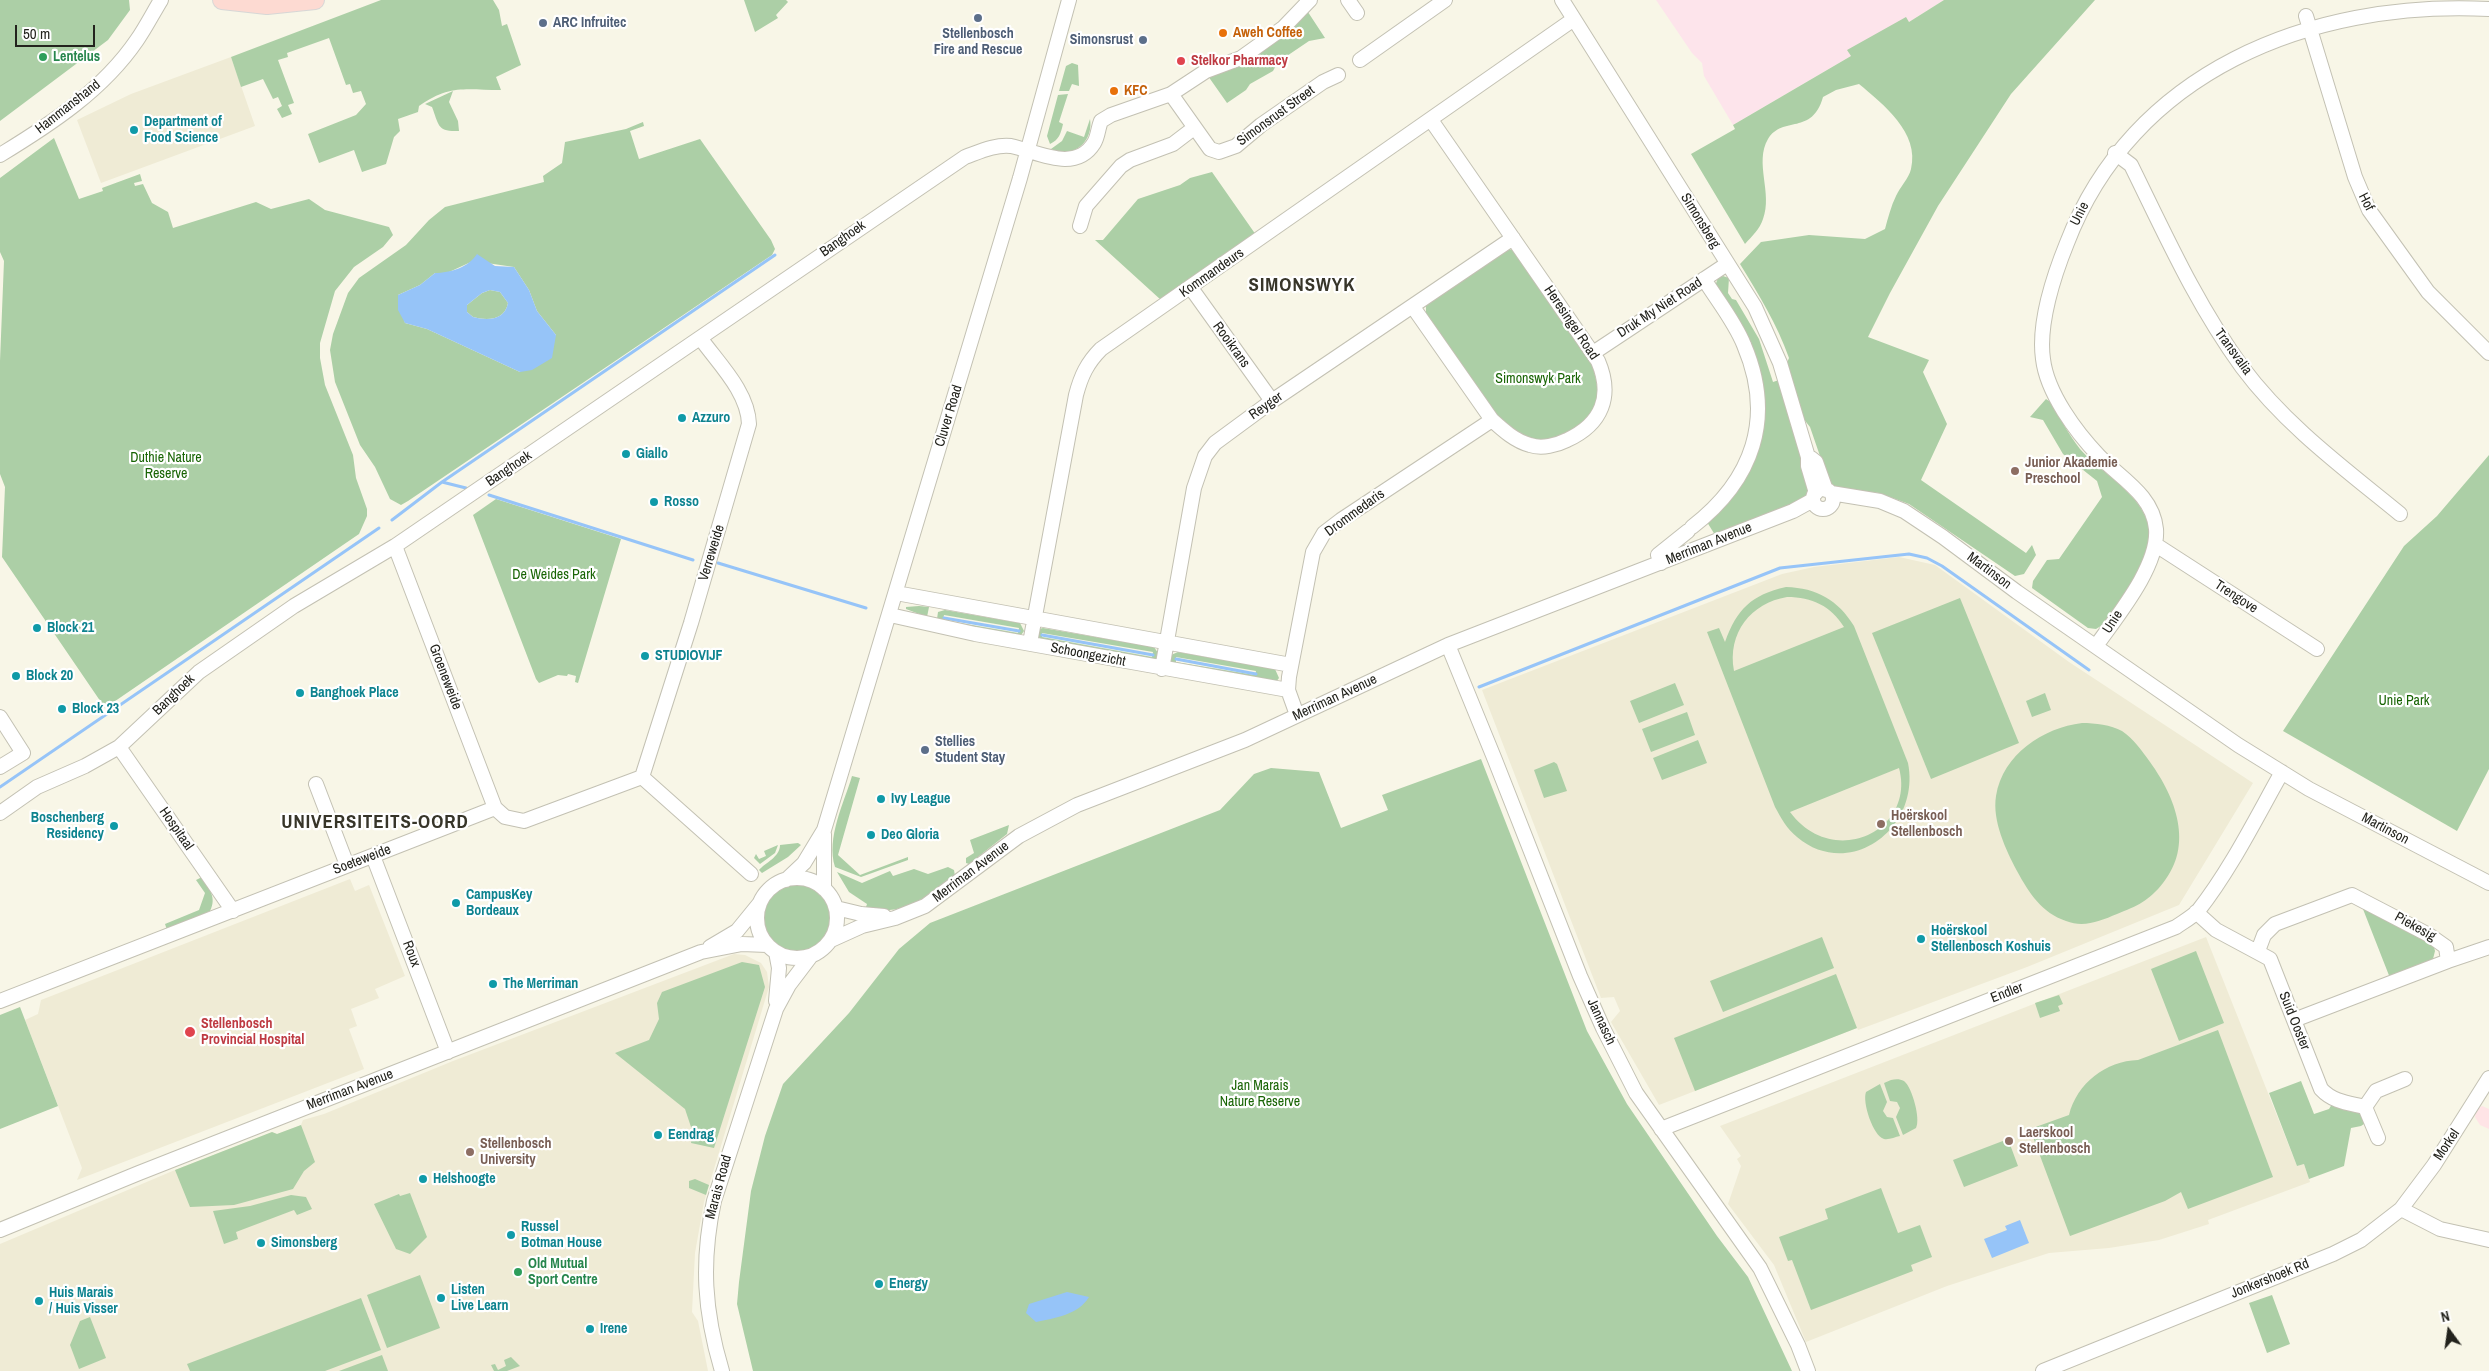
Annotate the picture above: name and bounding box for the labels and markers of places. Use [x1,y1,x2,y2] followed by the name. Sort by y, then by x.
[972,12,984,24] marker: Stellenbosch Fire and Rescue
[553,15,626,31] place label: ARC Infruitec
[537,17,549,29] marker: ARC Infruitec
[1233,25,1302,41] place label: Aweh Coffee
[934,26,1022,58] place label: Stellenbosch Fire and Rescue
[1217,27,1229,39] marker: Aweh Coffee
[1070,32,1133,48] place label: Simonsrust
[1137,34,1149,46] marker: Simonsrust
[53,49,100,65] place label: Lentelus
[37,51,49,63] marker: Lentelus
[1191,53,1288,69] place label: Stelkor Pharmacy
[1175,55,1187,67] marker: Stelkor Pharmacy
[1124,83,1148,99] place label: KFC
[1108,85,1120,97] marker: KFC
[144,114,222,146] place label: Department of Food Science
[128,124,140,136] marker: Department of Food Science
[692,410,730,426] place label: Azzuro
[676,412,688,424] marker: Azzuro
[636,446,668,462] place label: Giallo
[620,448,632,460] marker: Giallo
[2025,455,2118,488] place label: Junior Akademie Preschool
[2009,465,2021,477] marker: Junior Akademie Preschool
[664,494,699,510] place label: Rosso
[648,496,660,508] marker: Rosso
[47,620,94,636] place label: Block 21
[31,622,43,634] marker: Block 21
[655,648,723,664] place label: STUDIOVIJF
[639,650,651,662] marker: STUDIOVIJF
[26,668,73,684] place label: Block 20
[10,670,22,682] marker: Block 20
[310,685,399,701] place label: Banghoek Place
[294,687,306,699] marker: Banghoek Place
[72,701,119,717] place label: Block 23
[56,703,68,715] marker: Block 23
[935,734,1005,766] place label: Stellies Student Stay
[919,744,931,756] marker: Stellies Student Stay
[891,791,950,807] place label: Ivy League
[875,793,887,805] marker: Ivy League
[1891,808,1962,840] place label: Hoërskool Stellenbosch
[31,810,104,842] place label: Boschenberg Residency
[1875,818,1887,830] marker: Hoërskool Stellenbosch
[108,820,120,832] marker: Boschenberg Residency
[881,827,939,843] place label: Deo Gloria
[865,829,877,841] marker: Deo Gloria
[466,887,532,920] place label: CampusKey Bordeaux
[450,897,462,909] marker: CampusKey Bordeaux
[1931,923,2051,956] place label: Hoërskool Stellenbosch Koshuis
[1915,933,1927,945] marker: Hoërskool Stellenbosch Koshuis
[503,976,578,992] place label: The Merriman
[487,978,499,990] marker: The Merriman
[201,1016,304,1048] place label: Stellenbosch Provincial Hospital
[183,1025,197,1039] marker: Stellenbosch Provincial Hospital
[2019,1125,2090,1158] place label: Laerskool Stellenbosch
[668,1127,714,1143] place label: Eendrag
[652,1129,664,1141] marker: Eendrag
[2003,1135,2015,1147] marker: Laerskool Stellenbosch
[480,1136,551,1168] place label: Stellenbosch University
[464,1146,476,1158] marker: Stellenbosch University
[433,1171,496,1187] place label: Helshoogte
[417,1173,429,1185] marker: Helshoogte
[521,1219,602,1252] place label: Russel Botman House
[505,1229,517,1241] marker: Russel Botman House
[271,1235,337,1251] place label: Simonsberg
[255,1237,267,1249] marker: Simonsberg
[528,1256,598,1288] place label: Old Mutual Sport Centre
[512,1266,524,1278] marker: Old Mutual Sport Centre
[889,1276,928,1292] place label: Energy
[873,1278,885,1290] marker: Energy
[451,1282,508,1314] place label: Listen Live Learn
[49,1285,118,1318] place label: Huis Marais / Huis Visser
[435,1292,447,1304] marker: Listen Live Learn
[33,1295,45,1307] marker: Huis Marais / Huis Visser
[600,1321,627,1337] place label: Irene
[584,1323,596,1335] marker: Irene

